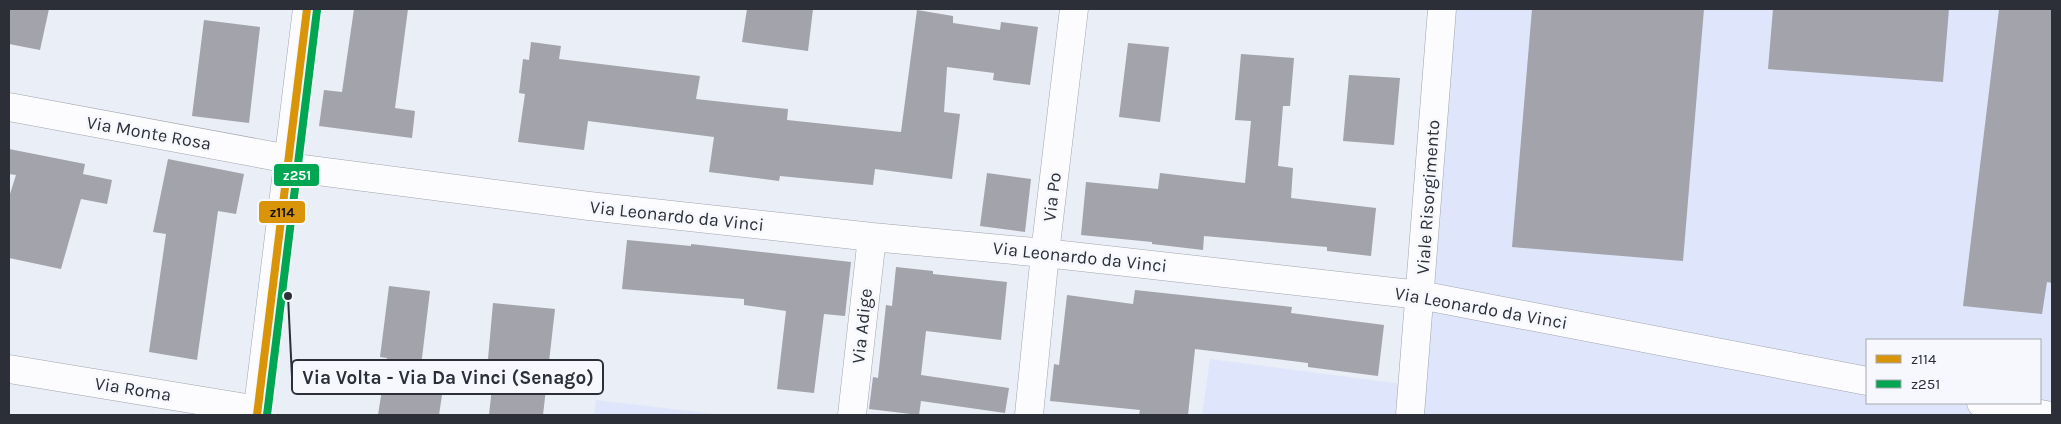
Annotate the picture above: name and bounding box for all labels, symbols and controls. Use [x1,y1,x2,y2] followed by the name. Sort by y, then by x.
[85,111,213,155] street label: Via Monte Rosa
[1412,119,1444,275] street label: Viale Risorgimento
[273,163,320,187] line badge: z251
[283,167,311,184] text: z251
[1038,171,1066,223] street label: Via Po
[589,196,765,236] street label: Via Leonardo da Vinci
[258,200,306,224] line badge: z114
[269,204,295,221] text: z114
[992,237,1168,277] street label: Via Leonardo da Vinci
[1393,282,1569,334] street label: Via Leonardo da Vinci
[847,287,877,365] street label: Via Adige
[1866,339,2041,404] legend
[1911,350,1937,368] text: z114
[292,360,603,394] callout: Via Volta - Via Da Vinci (Senago)
[302,367,594,389] text: Via Volta - Via Da Vinci (Senago)
[93,372,173,406] street label: Via Roma
[1911,375,1940,393] text: z251

